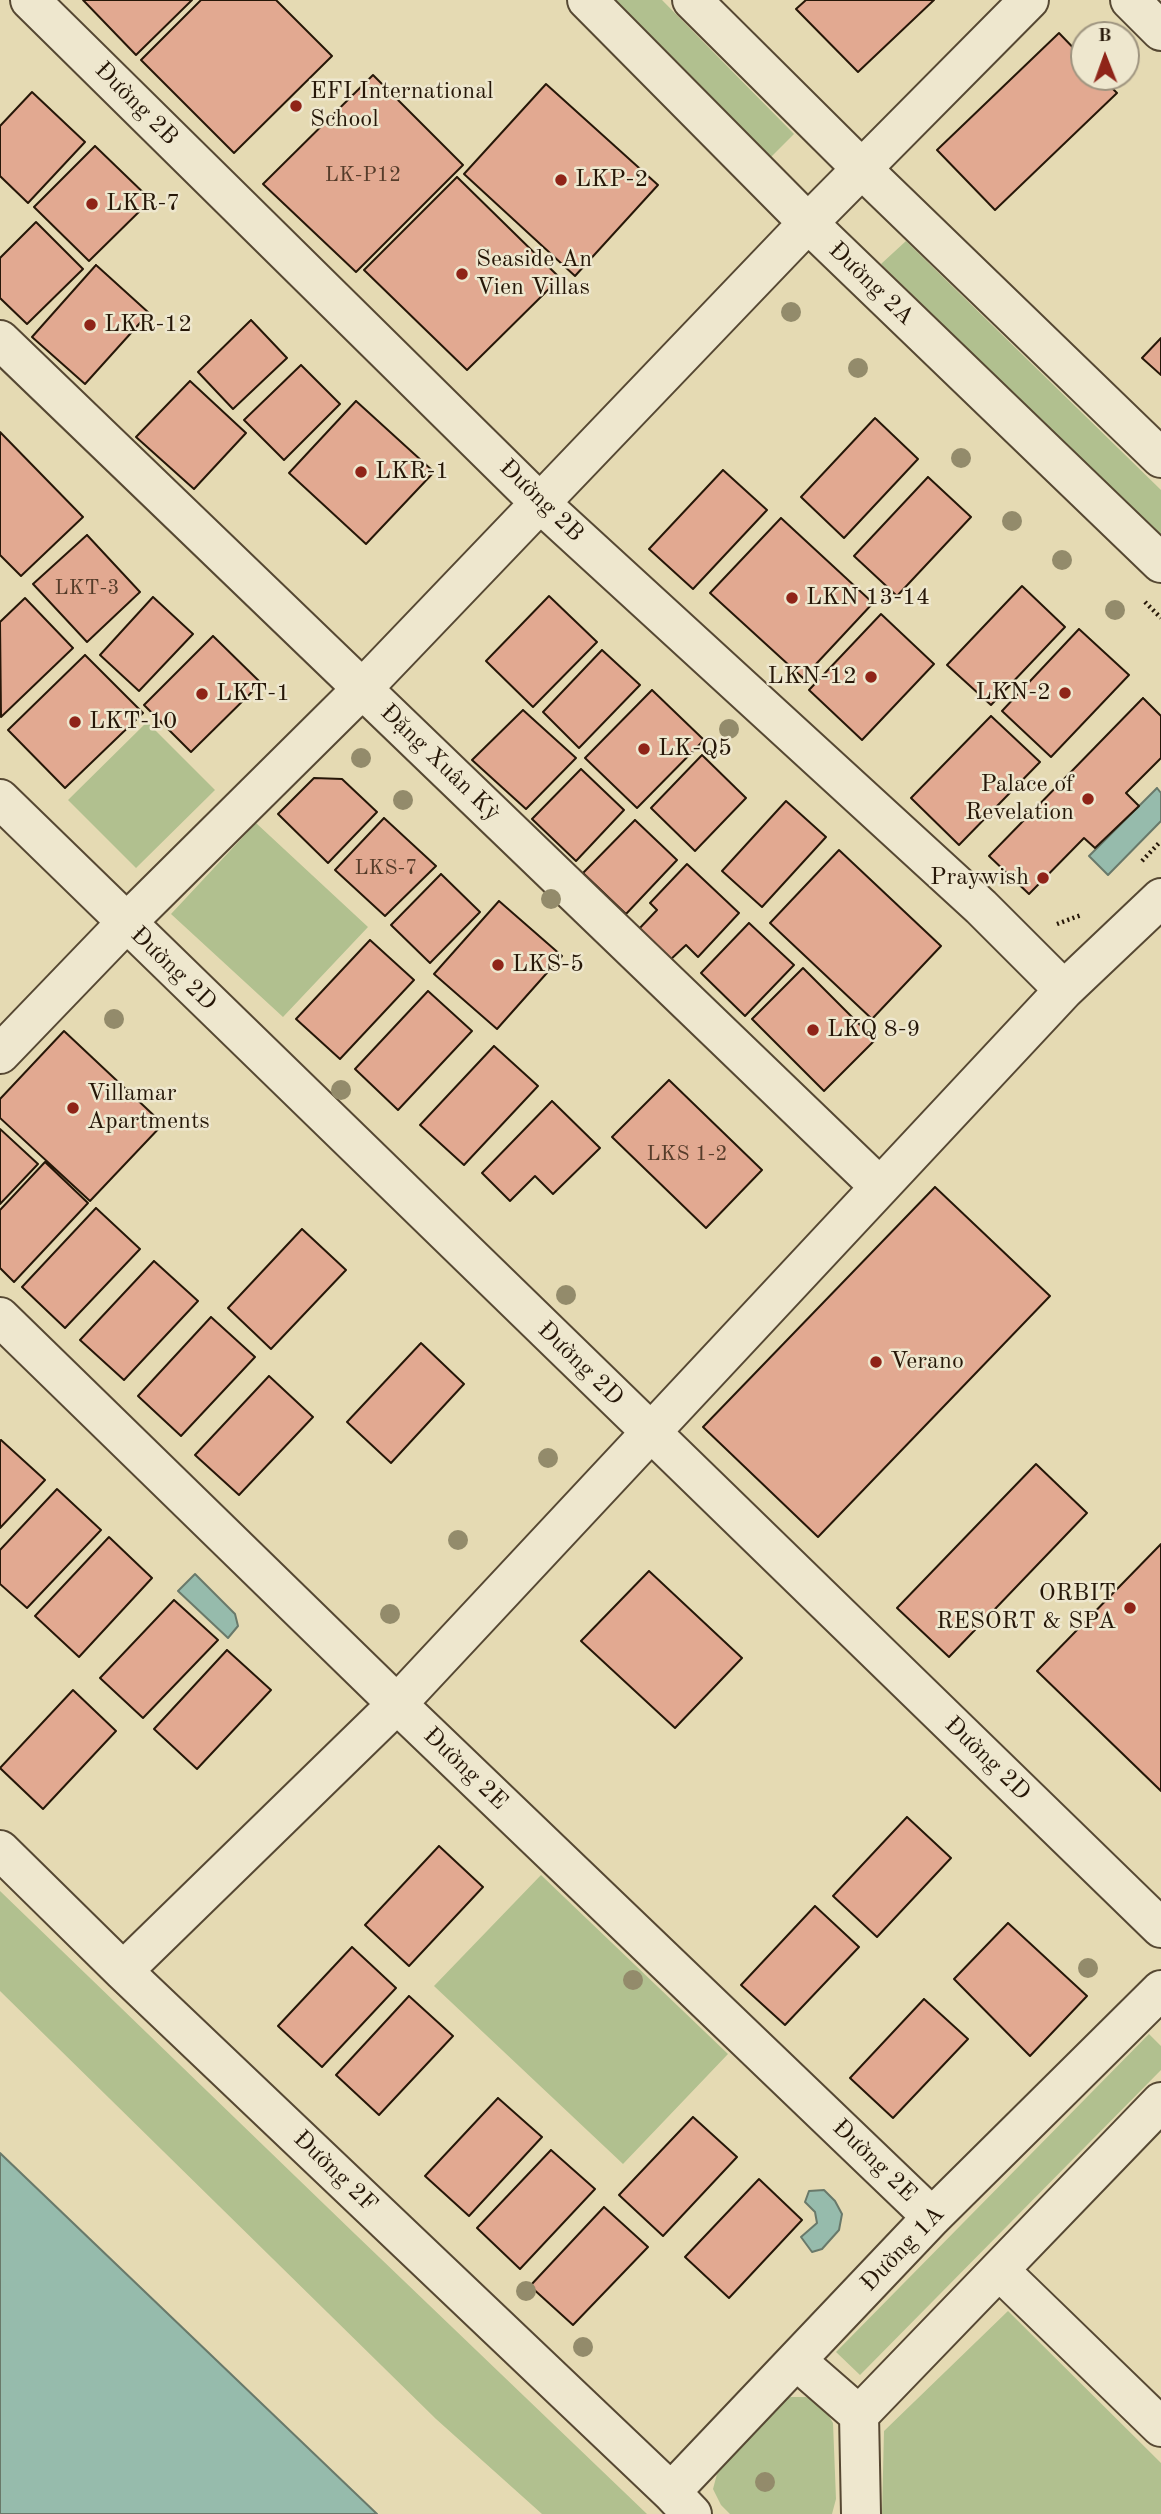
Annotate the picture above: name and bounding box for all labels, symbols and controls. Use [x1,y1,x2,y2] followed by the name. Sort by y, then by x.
[1070,21,1140,91] north arrow
[1098,27,1112,46] text: B
[88,56,184,152] street label: Đường 2B
[310,78,494,134] place label: EFI International School
[288,98,304,114] marker: EFI International School
[325,162,401,188] house number: LK-P12
[575,166,648,194] place label: LKP-2
[553,172,569,188] marker: LKP-2
[106,190,180,218] place label: LKR-7
[84,196,100,212] marker: LKR-7
[822,236,920,332] street label: Đường 2A
[476,246,592,302] place label: Seaside An Vien Villas
[454,266,470,282] marker: Seaside An Vien Villas
[104,311,192,339] place label: LKR-12
[82,317,98,333] marker: LKR-12
[493,454,589,548] street label: Đường 2B
[375,458,449,486] place label: LKR-1
[353,464,369,480] marker: LKR-1
[55,575,119,601] house number: LKT-3
[806,584,930,612] place label: LKN 13-14
[784,590,800,606] marker: LKN 13-14
[768,663,857,691] place label: LKN-12
[863,669,879,685] marker: LKN-12
[975,679,1051,707] place label: LKN-2
[216,680,290,708] place label: LKT-1
[1057,685,1073,701] marker: LKN-2
[194,686,210,702] marker: LKT-1
[374,698,506,828] street label: Đặng Xuân Kỳ
[89,708,177,736] place label: LKT-10
[67,714,83,730] marker: LKT-10
[658,735,732,763] place label: LK-Q5
[636,741,652,757] marker: LK-Q5
[965,771,1074,827] place label: Palace of Revelation
[1080,791,1096,807] marker: Palace of Revelation
[355,855,417,881] house number: LKS-7
[930,864,1029,892] place label: Praywish
[1035,870,1051,886] marker: Praywish
[124,921,222,1017] street label: Đường 2D
[512,951,584,979] place label: LKS-5
[490,957,506,973] marker: LKS-5
[827,1016,921,1044] place label: LKQ 8-9
[805,1022,821,1038] marker: LKQ 8-9
[87,1080,210,1136] place label: Villamar Apartments
[65,1100,81,1116] marker: Villamar Apartments
[647,1141,727,1167] house number: LKS 1-2
[531,1316,629,1412] street label: Đường 2D
[890,1348,964,1376] place label: Verano
[868,1354,884,1370] marker: Verano
[936,1580,1116,1636] place label: ORBIT RESORT & SPA
[1122,1600,1138,1616] marker: ORBIT RESORT & SPA
[938,1711,1036,1807] street label: Đường 2D
[417,1722,513,1816] street label: Đường 2E
[826,2114,922,2208] street label: Đường 2E
[287,2125,383,2219] street label: Đường 2F
[855,2200,951,2298] street label: Đường 1A

